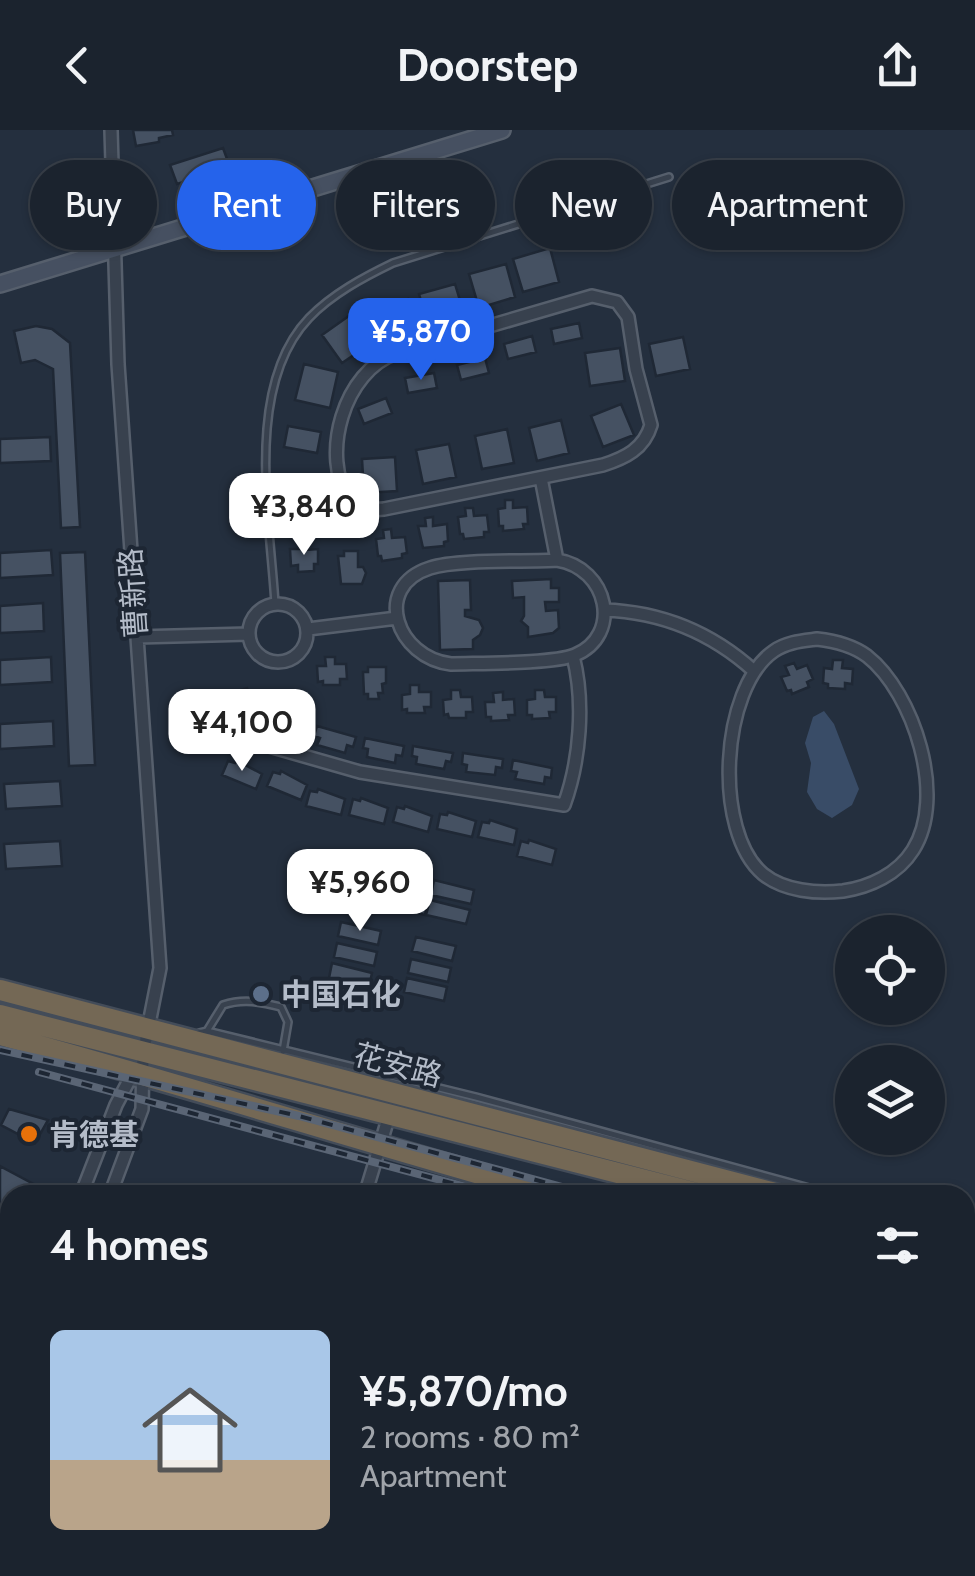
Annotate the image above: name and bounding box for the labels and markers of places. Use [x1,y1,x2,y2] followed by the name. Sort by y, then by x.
[340,298,502,383] pin: ¥5,870
[223,473,385,558] pin: ¥3,840
[161,689,323,774] pin: ¥4,100
[279,849,441,934] pin: ¥5,960
[281,976,401,1013] place label: 中国石化
[250,983,272,1005] marker: 中国石化
[49,1116,139,1153] place label: 肯德基
[18,1123,40,1145] marker: 肯德基

